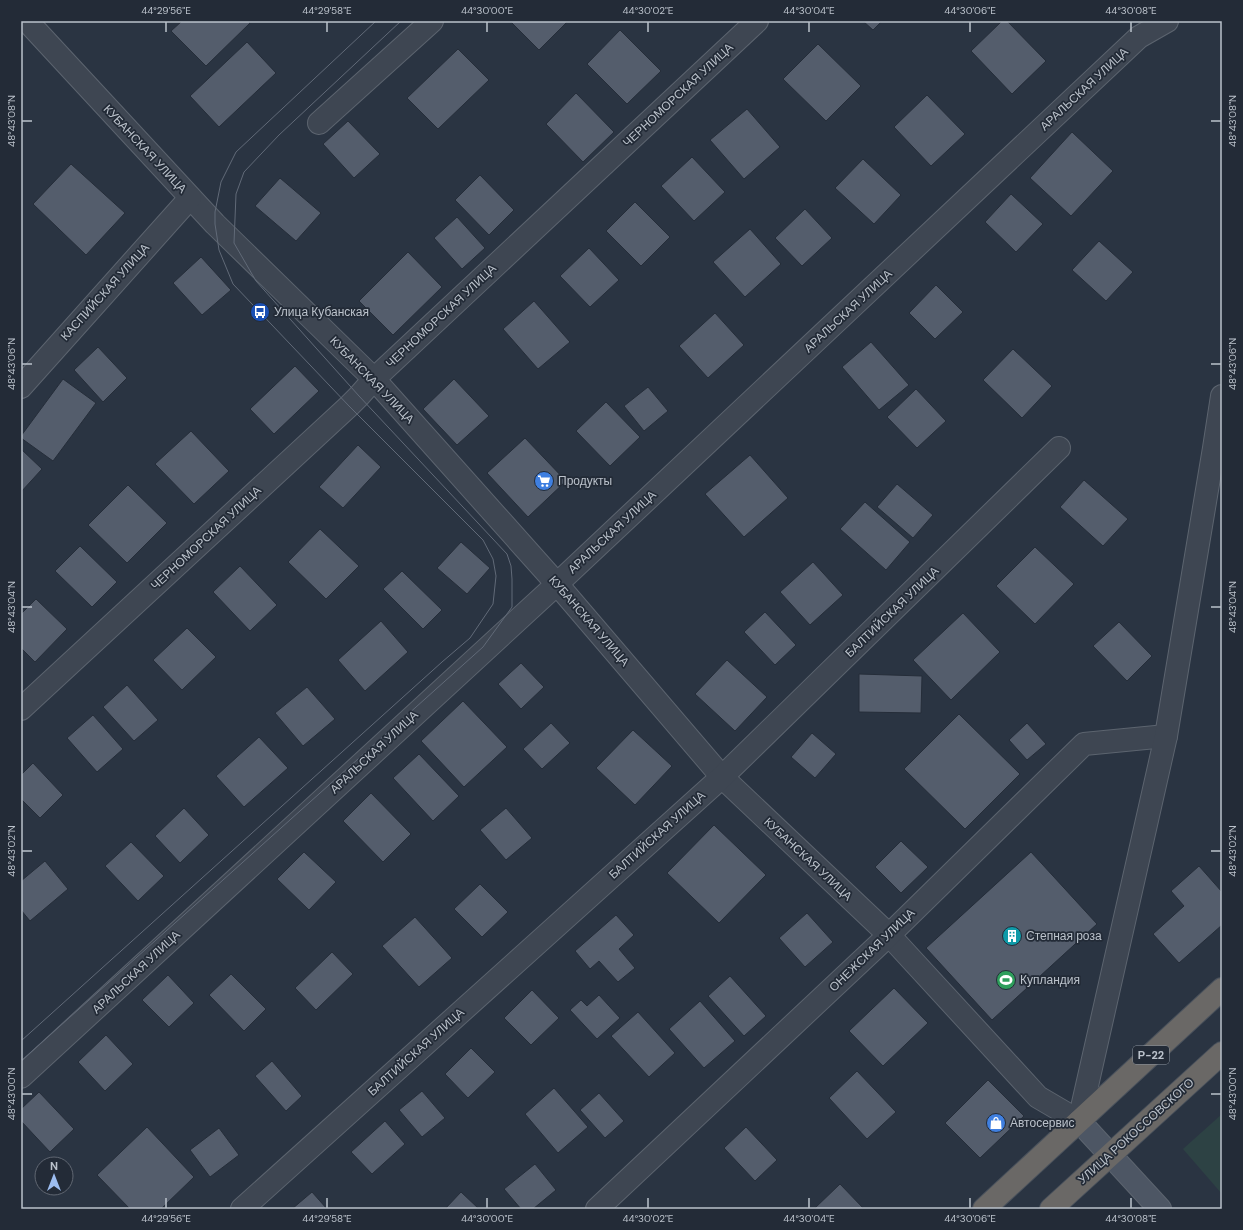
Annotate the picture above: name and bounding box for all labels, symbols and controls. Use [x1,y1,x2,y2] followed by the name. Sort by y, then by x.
[141,4,191,17] text: 44°29'56"E
[302,4,352,17] text: 44°29'58"E
[461,4,513,17] text: 44°30'00"E
[623,4,674,17] text: 44°30'02"E
[783,4,835,17] text: 44°30'04"E
[944,4,996,17] text: 44°30'06"E
[1105,4,1157,17] text: 44°30'08"E
[619,40,737,150] street label: ЧЕРНОМОРСКАЯ УЛИЦА
[1036,44,1132,134] street label: АРАЛЬСКАЯ УЛИЦА
[5,95,18,147] text: 48°43'08"N
[1226,95,1239,147] text: 48°43'08"N
[100,101,190,197] street label: КУБАНСКАЯ УЛИЦА
[57,240,153,344] street label: КАСПИЙСКАЯ УЛИЦА
[382,261,500,371] street label: ЧЕРНОМОРСКАЯ УЛИЦА
[800,266,896,356] street label: АРАЛЬСКАЯ УЛИЦА
[249,301,271,323] bus stop icon: Улица Кубанская
[274,304,369,320] place label: Улица Кубанская
[326,333,418,427] street label: КУБАНСКАЯ УЛИЦА
[5,338,18,390] text: 48°43'06"N
[1226,338,1239,390] text: 48°43'06"N
[533,470,555,492] supermarket icon: Продукты
[558,473,612,489] place label: Продукты
[147,483,265,593] street label: ЧЕРНОМОРСКАЯ УЛИЦА
[564,487,660,577] street label: АРАЛЬСКАЯ УЛИЦА
[842,563,942,661] street label: БАЛТИЙСКАЯ УЛИЦА
[545,572,633,670] street label: КУБАНСКАЯ УЛИЦА
[5,581,18,633] text: 48°43'04"N
[1226,581,1239,633] text: 48°43'04"N
[326,707,422,797] street label: АРАЛЬСКАЯ УЛИЦА
[605,787,709,883] street label: БАЛТИЙСКАЯ УЛИЦА
[760,814,856,904] street label: КУБАНСКАЯ УЛИЦА
[5,825,18,877] text: 48°43'02"N
[1226,825,1239,877] text: 48°43'02"N
[826,905,918,995] street label: ОНЕЖСКАЯ УЛИЦА
[1001,925,1023,947] building icon: Степная роза
[88,927,184,1017] street label: АРАЛЬСКАЯ УЛИЦА
[1026,928,1102,944] place label: Степная роза
[995,969,1017,991] sports icon: Купландия
[1020,972,1080,988] place label: Купландия
[364,1004,468,1100] street label: БАЛТИЙСКАЯ УЛИЦА
[1133,1046,1169,1064] road number: Р-22
[5,1068,18,1120] text: 48°43'00"N
[1226,1068,1239,1120] text: 48°43'00"N
[1075,1075,1197,1187] street label: УЛИЦА РОКОССОВСКОГО
[985,1112,1007,1134] shop icon: Автосервис
[1010,1115,1075,1131] place label: Автосервис
[34,1156,74,1196] north arrow
[50,1159,58,1173] text: N
[141,1212,191,1225] text: 44°29'56"E
[302,1212,352,1225] text: 44°29'58"E
[461,1212,513,1225] text: 44°30'00"E
[623,1212,674,1225] text: 44°30'02"E
[783,1212,835,1225] text: 44°30'04"E
[944,1212,996,1225] text: 44°30'06"E
[1105,1212,1157,1225] text: 44°30'08"E

